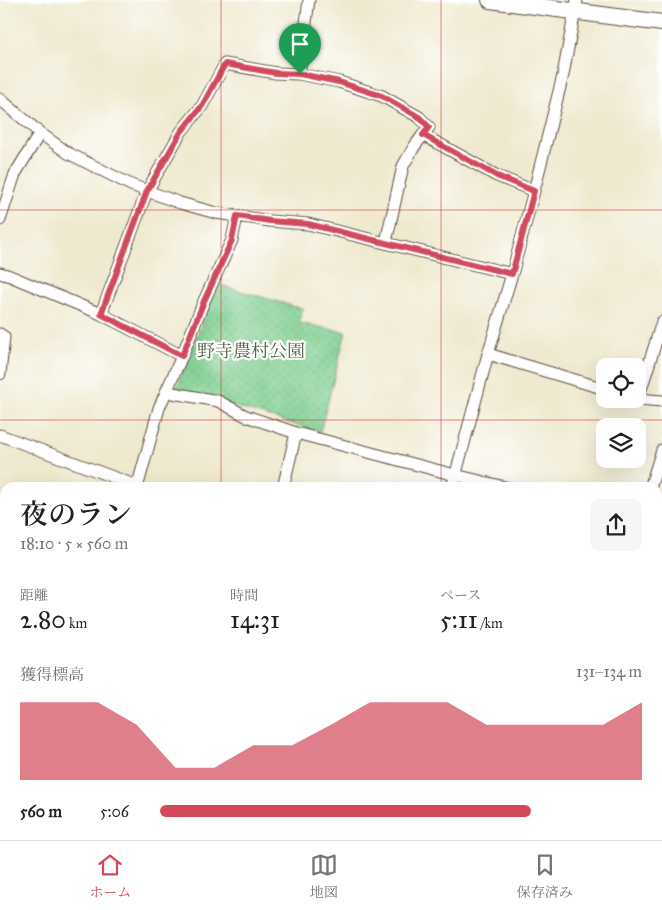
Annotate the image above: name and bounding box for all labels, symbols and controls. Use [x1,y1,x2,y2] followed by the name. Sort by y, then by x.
[279,23,321,74] pin
[286,30,314,58] icon: arrive
[197,340,305,362] park label: 野寺農村公園
[596,358,646,468] map controls
[596,358,646,408] button: locate
[596,418,646,468] button: layers
[20,497,132,532] text: 夜のラン
[590,499,642,551] button: share
[20,534,128,553] text: 18:10 · 5 × 560 m
[20,587,48,604] text: 距離
[230,587,258,604] text: 時間
[440,587,481,604] text: ペース
[20,604,66,635] text: 2.80
[230,604,280,635] text: 14:31
[440,604,478,635] text: 5:11
[66,615,87,632] text: km
[478,615,503,632] text: /km
[576,662,642,681] text: 131–134 m
[20,665,84,684] text: 獲得標高
[20,802,62,821] text: 560 m
[100,802,129,821] text: 5:06
[89,851,131,901] tab: ホーム
[310,851,338,901] tab: 地図
[517,851,573,901] tab: 保存済み

